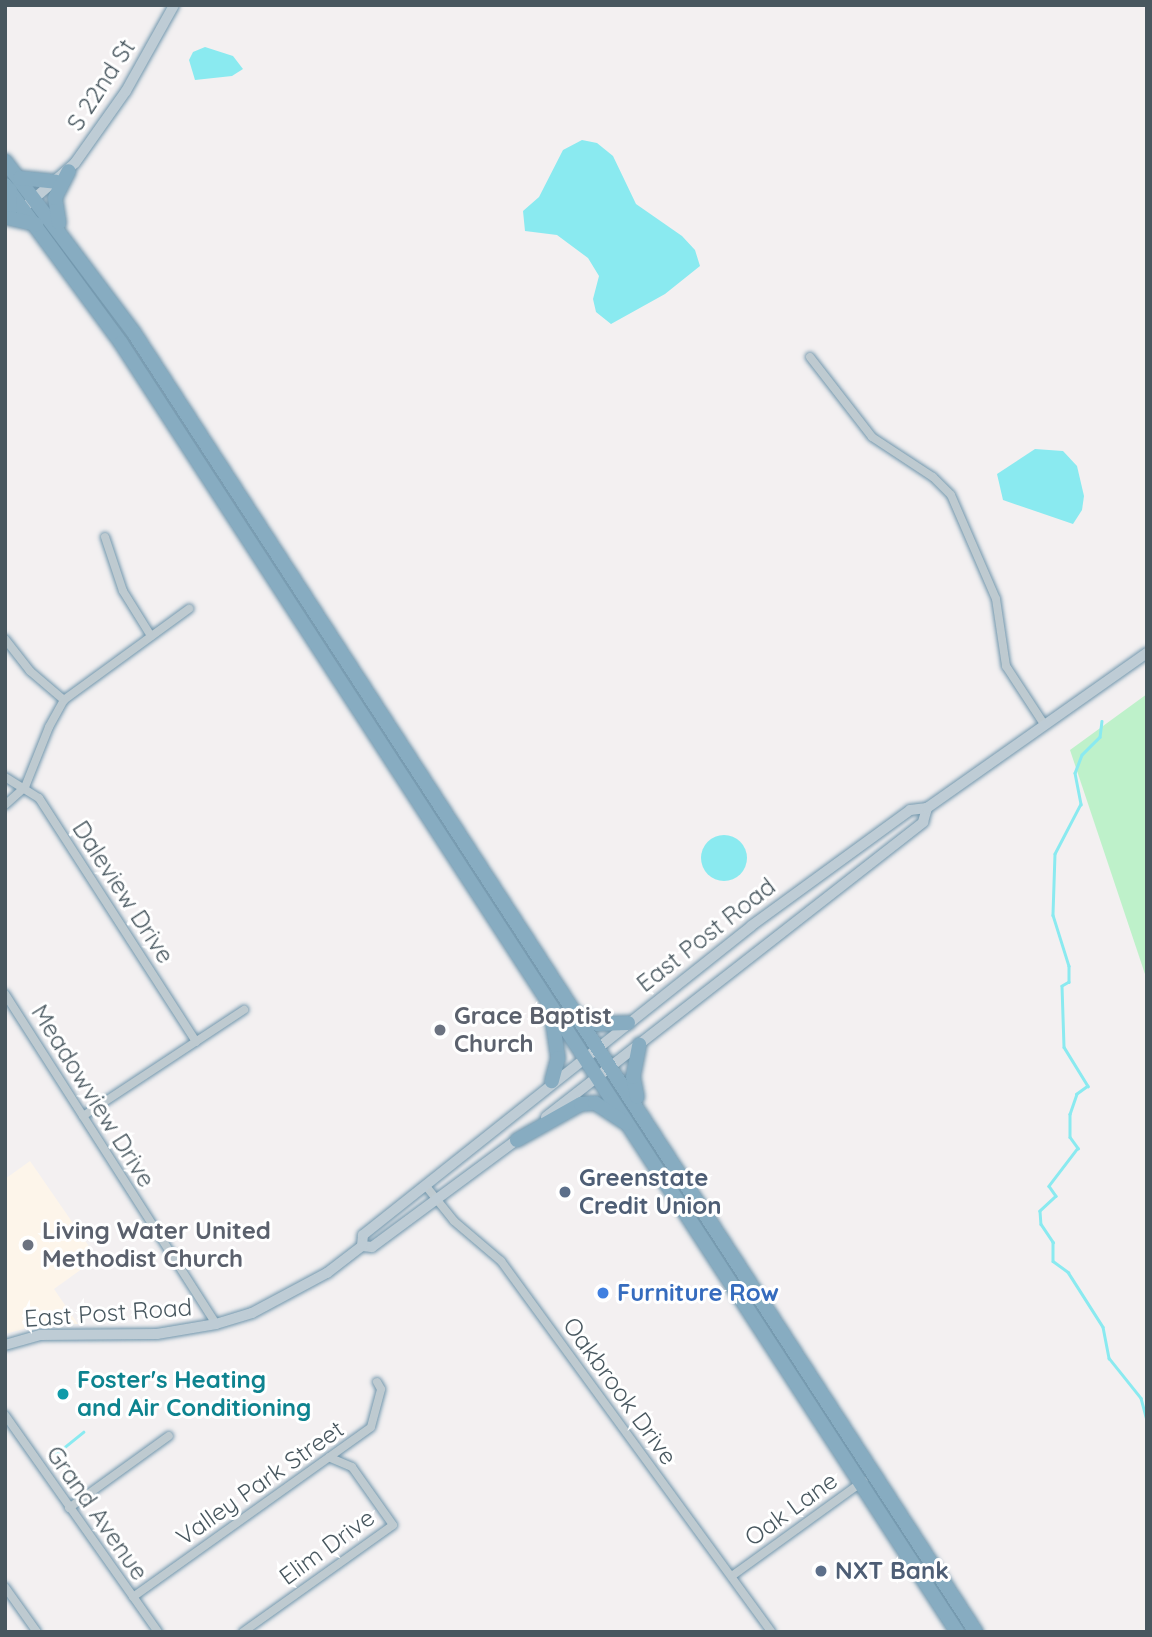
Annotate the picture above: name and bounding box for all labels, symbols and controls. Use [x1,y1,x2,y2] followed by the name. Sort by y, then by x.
[61,34,141,136] street label: S 22nd St
[66,815,180,969] street label: Daleview Drive
[631,872,781,998] street label: East Post Road
[25,999,161,1193] street label: Meadowview Drive
[454,1002,612,1058] place label: Grace Baptist Church
[432,1022,448,1038] marker: Grace Baptist Church
[579,1164,722,1220] place label: Greenstate Credit Union
[557,1184,573,1200] marker: Greenstate Credit Union
[42,1217,271,1273] place label: Living Water United Methodist Church
[20,1237,36,1253] marker: Living Water United Methodist Church
[617,1279,779,1307] place label: Furniture Row
[595,1285,611,1301] marker: Furniture Row
[23,1293,193,1333] street label: East Post Road
[557,1312,683,1470] street label: Oakbrook Drive
[77,1366,311,1422] place label: Foster's Heating and Air Conditioning
[55,1386,71,1402] marker: Foster's Heating and Air Conditioning
[171,1415,349,1551] street label: Valley Park Street
[40,1440,154,1586] street label: Grand Avenue
[739,1466,843,1552] street label: Oak Lane
[274,1503,380,1591] street label: Elim Drive
[835,1557,949,1585] place label: NXT Bank
[813,1563,829,1579] marker: NXT Bank

